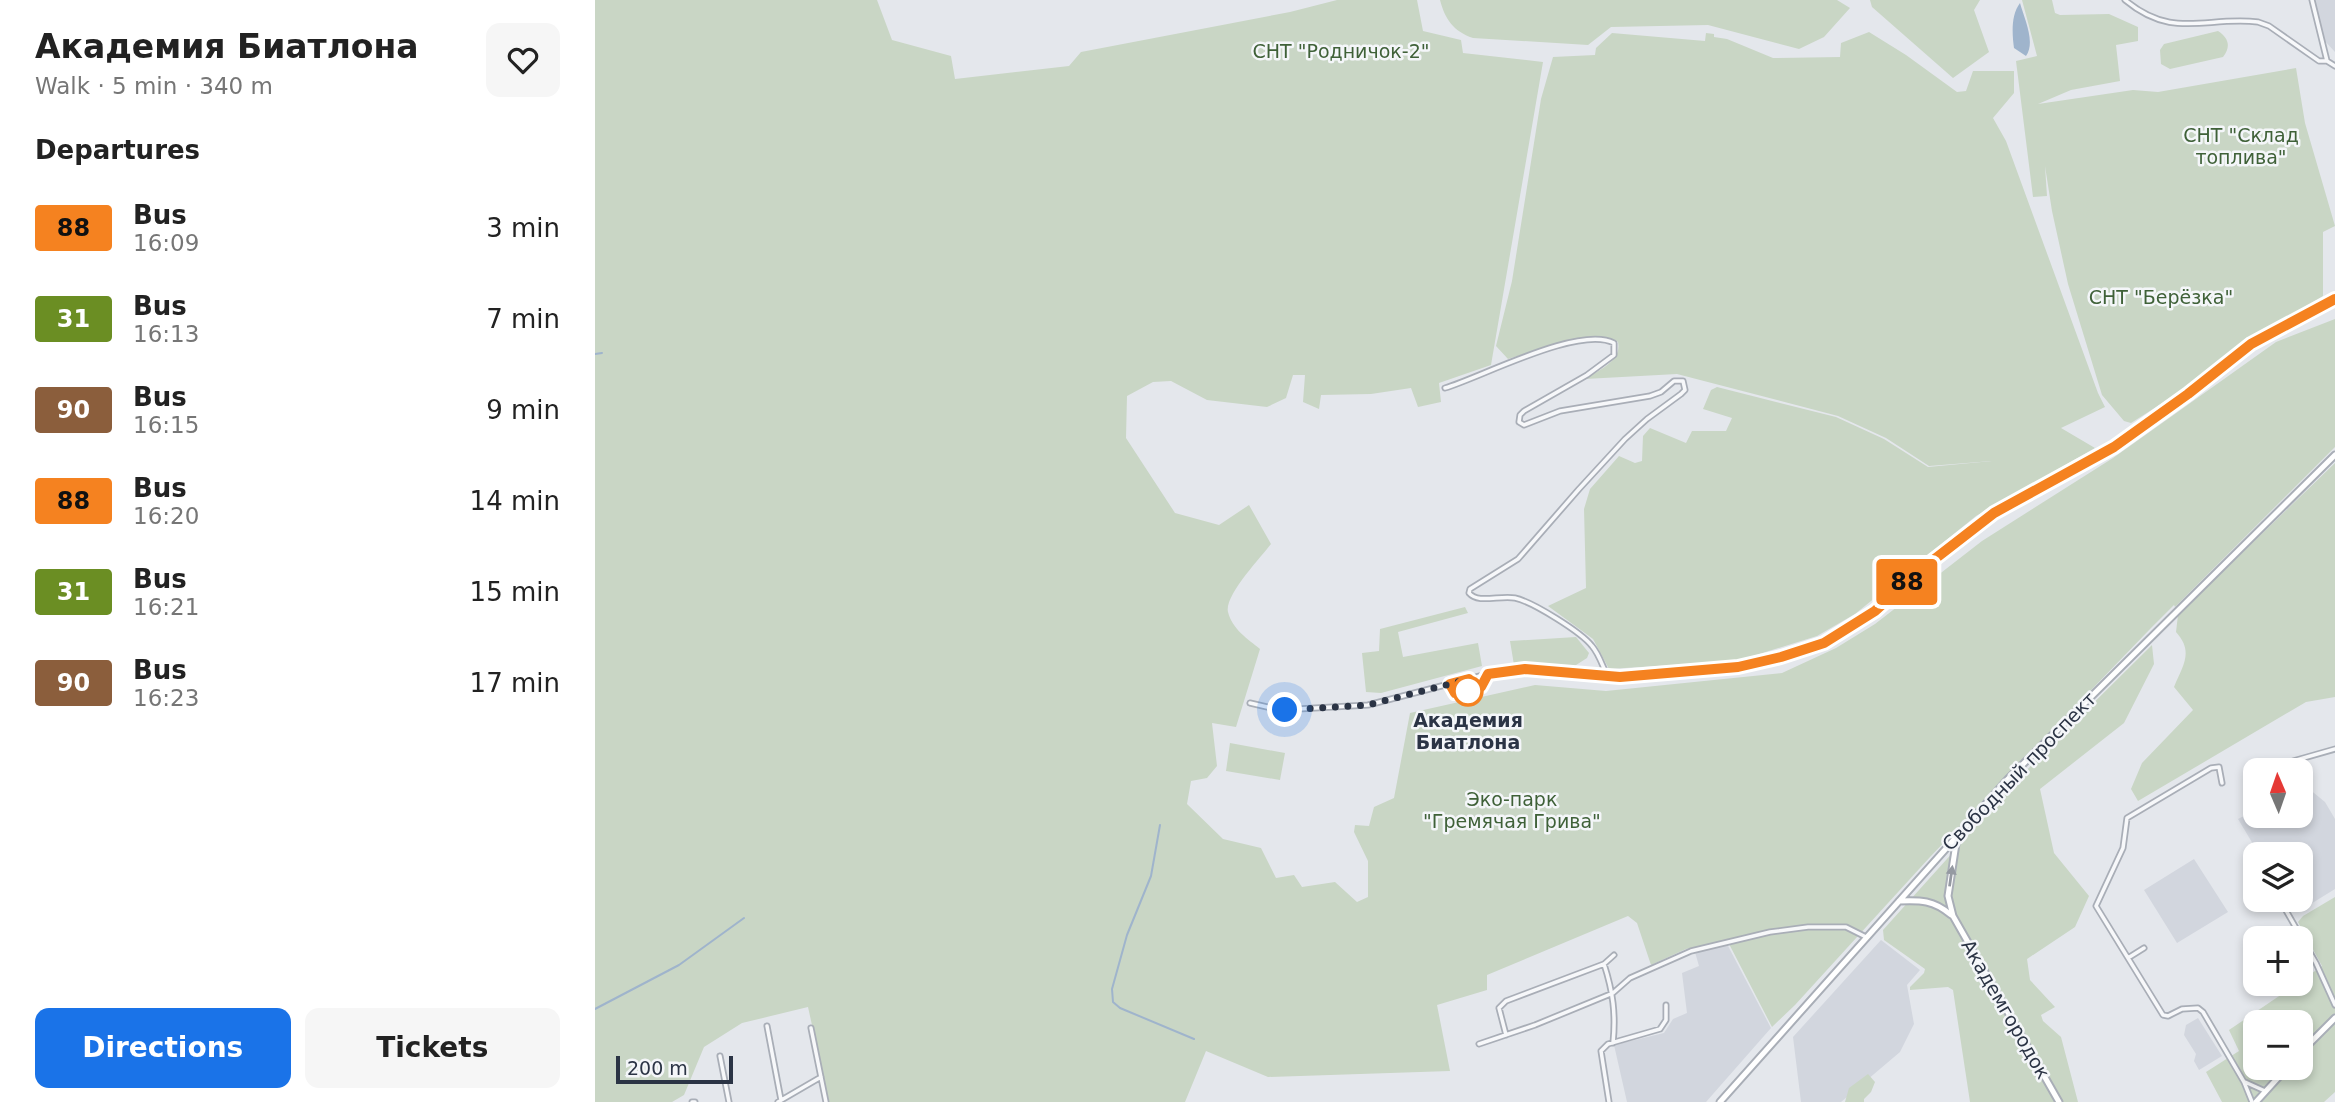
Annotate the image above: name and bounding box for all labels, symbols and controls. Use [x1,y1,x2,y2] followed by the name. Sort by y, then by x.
[486,23,560,97] button: heart
[35,27,419,66] text: Академия Биатлона
[1253,40,1429,62] park label: СНТ "Родничок-2"
[35,73,273,99] text: Walk · 5 min · 340 m
[2183,124,2299,168] park label: СНТ "Склад топлива"
[35,135,200,165] text: Departures
[133,200,187,230] text: Bus
[486,213,560,243] text: 3 min
[57,214,90,242] text: 88
[133,230,199,256] text: 16:09
[2089,286,2233,308] park label: СНТ "Берёзка"
[133,291,187,321] text: Bus
[486,304,560,334] text: 7 min
[57,305,90,333] text: 31
[133,321,199,347] text: 16:13
[133,382,187,412] text: Bus
[486,395,560,425] text: 9 min
[57,396,90,424] text: 90
[133,412,199,438] text: 16:15
[133,473,187,503] text: Bus
[470,486,560,516] text: 14 min
[57,487,90,515] text: 88
[133,503,199,529] text: 16:20
[1875,559,1939,605] line badge: 88
[133,564,187,594] text: Bus
[1890,568,1924,596] text: 88
[470,577,560,607] text: 15 min
[57,578,90,606] text: 31
[133,594,199,620] text: 16:21
[133,655,187,685] text: Bus
[470,668,560,698] text: 17 min
[57,669,90,697] text: 90
[1453,676,1483,706] marker: Академия Биатлона
[133,685,199,711] text: 16:23
[1938,687,2100,855] street label: Свободный проспект
[1267,692,1302,727] your location
[1413,709,1523,753] place label: Академия Биатлона
[2243,758,2313,828] north arrow
[2243,758,2313,1080] map controls
[1423,788,1601,832] park label: Эко-парк "Гремячая Грива"
[2243,842,2313,912] button: layers
[1946,864,1957,886] one-way arrow
[2243,926,2313,996] button: +
[1957,936,2055,1082] street label: Академгородок
[35,1008,291,1088] button: Directions
[305,1008,560,1088] button: Tickets
[2243,1010,2313,1080] button: −
[616,1053,733,1085] scale bar
[627,1057,688,1079] text: 200 m

